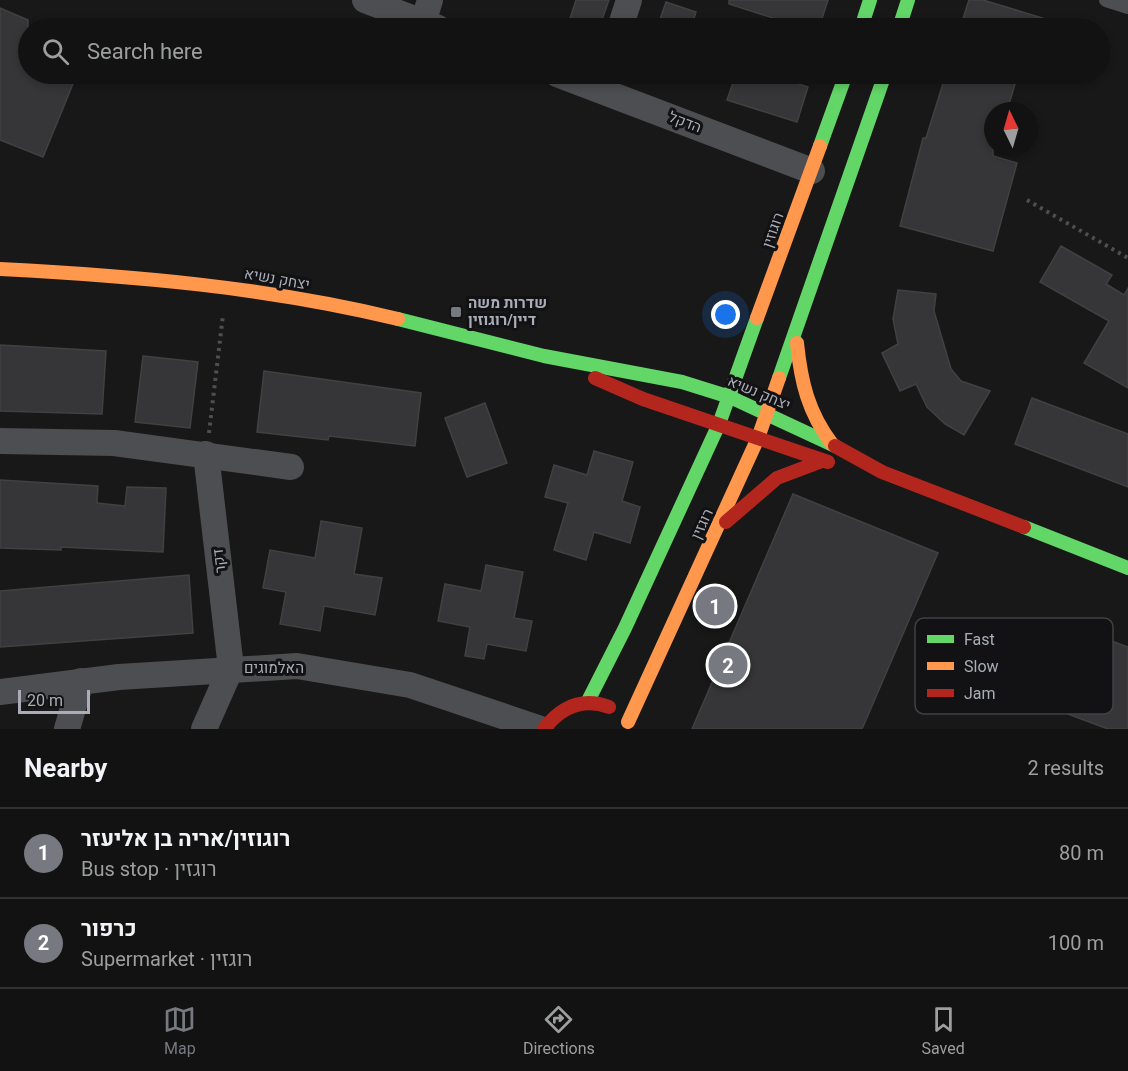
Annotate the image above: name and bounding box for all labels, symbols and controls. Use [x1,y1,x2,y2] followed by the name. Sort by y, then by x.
[18,18,1110,84] search box
[39,35,72,68] icon: search
[87,39,203,64] text: Search here
[984,102,1038,156] north arrow
[666,108,704,136] street label: הדקל
[758,210,788,250] street label: רוגוזין
[243,264,311,294] street label: יצחק נשיא
[468,294,547,329] place label: שדרות משה דיין/רוגוזין
[711,300,740,329] your location
[449,305,463,319] marker: שדרות משה דיין/רוגוזין
[725,372,793,414] street label: יצחק נשיא
[687,506,717,542] street label: רוגזין
[209,548,229,574] street label: דקר
[696,584,734,628] pin: 1
[915,618,1113,714] legend
[964,630,995,649] text: Fast
[708,642,748,688] pin: 2
[964,657,999,676] text: Slow
[244,659,304,677] street label: האלמוגים
[964,684,996,703] text: Jam
[18,687,90,714] scale bar
[27,691,63,710] text: 20 m
[24,753,107,783] text: Nearby
[1028,756,1104,780] text: 2 results
[81,826,290,851] text: רוגוזין/אריה בן אליעזר
[38,841,49,865] text: 1
[1059,841,1104,865] text: 80 m
[81,857,217,881] text: Bus stop · רוגזין
[81,916,137,941] text: כרפור
[38,931,49,955] text: 2
[1048,931,1104,955] text: 100 m
[81,947,252,971] text: Supermarket · רוגזין
[163,1003,196,1058] tab: Map
[523,1003,595,1058] tab: Directions
[921,1003,965,1058] tab: Saved

